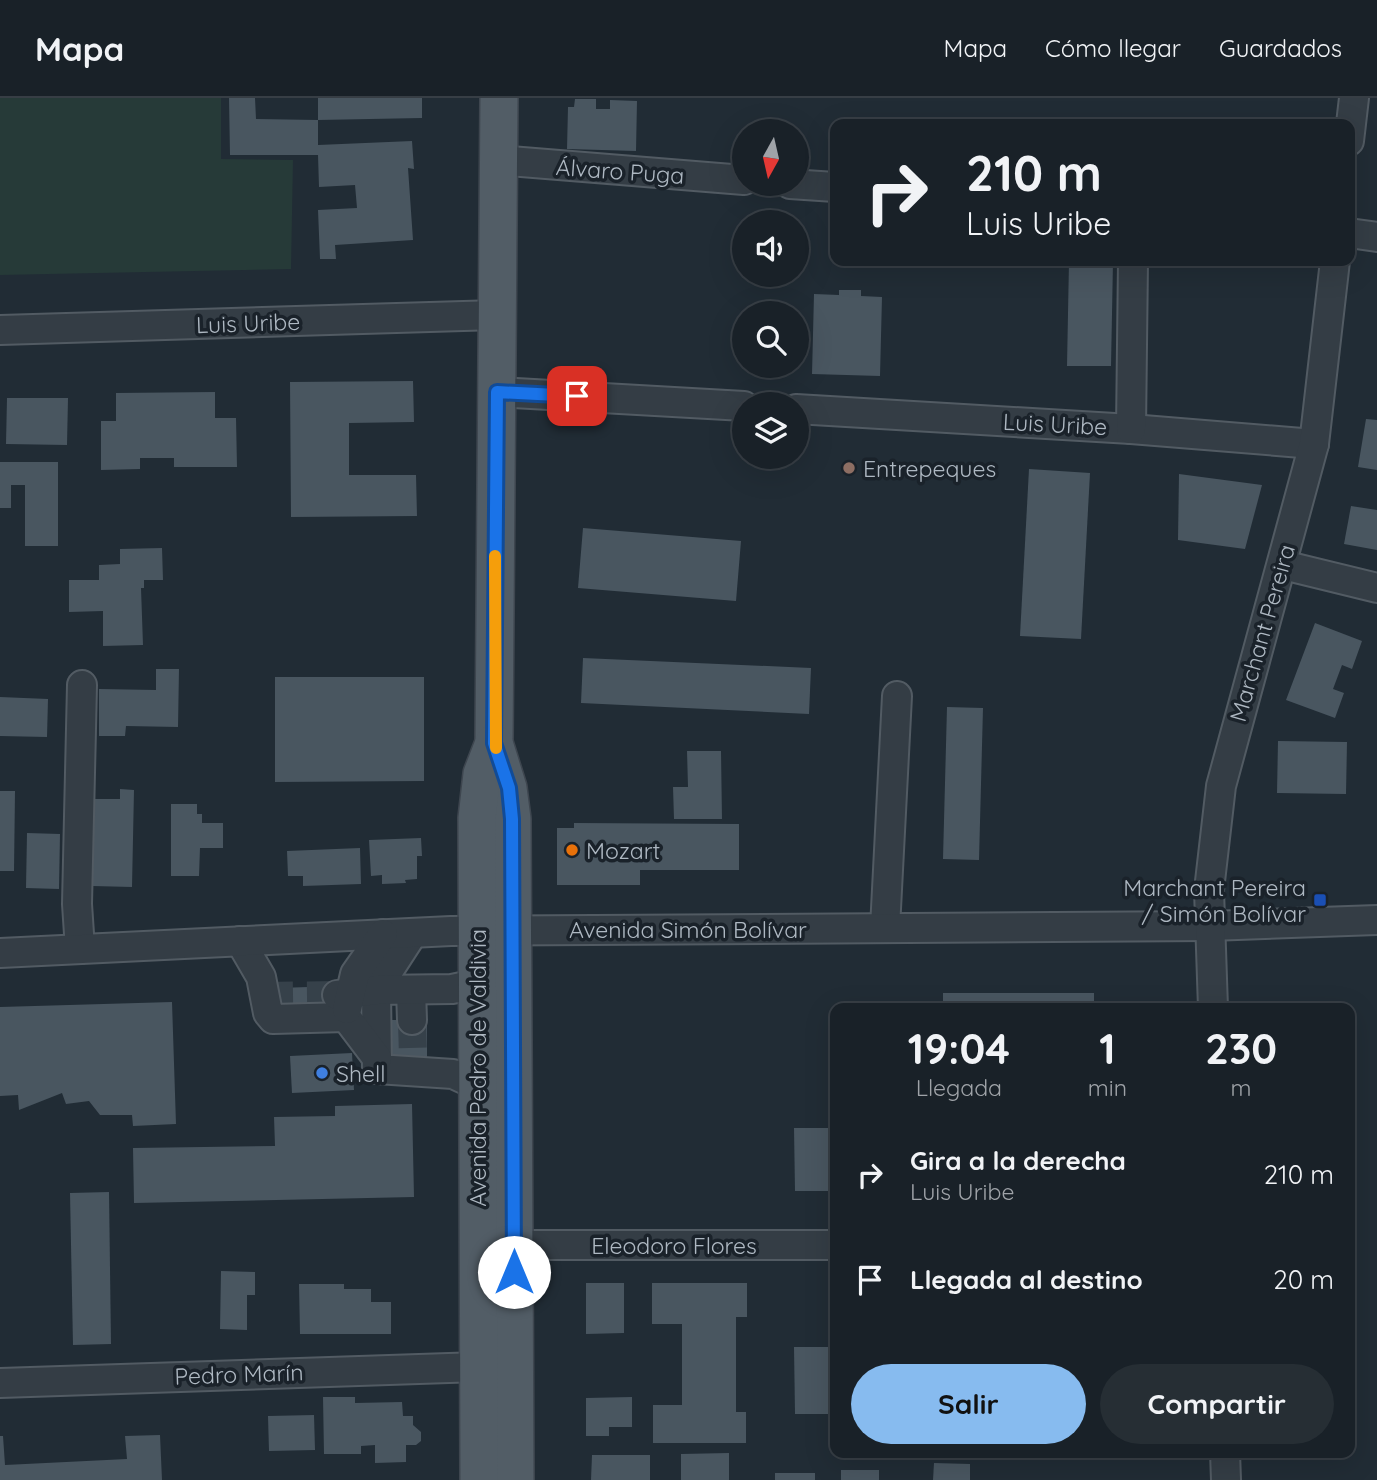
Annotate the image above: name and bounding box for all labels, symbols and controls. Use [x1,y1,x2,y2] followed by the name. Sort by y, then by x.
[35,28,124,69] text: Mapa
[944,33,1007,63] text: Mapa
[1045,33,1181,63] text: Cómo llegar
[1219,33,1342,63] text: Guardados
[732,119,808,196] north arrow
[732,119,809,469] map controls
[966,142,1102,203] text: 210 m
[851,147,942,238] icon: right
[555,152,685,190] street label: Álvaro Puga
[966,203,1111,243] text: Luis Uribe
[732,210,809,287] button: sound
[732,301,809,378] button: search
[195,307,301,339] street label: Luis Uribe
[547,366,607,426] pin
[558,377,596,415] icon: arrive
[732,392,809,469] button: layers
[1002,407,1108,441] street label: Luis Uribe
[863,454,996,483] place label: Entrepeques
[841,460,857,476] marker: Entrepeques
[1223,541,1301,725] street label: Marchant Pereira
[586,836,660,865] place label: Mozart
[564,842,580,858] marker: Mozart
[1123,873,1306,928] place label: Marchant Pereira / Simón Bolívar
[1312,892,1328,908] marker: Marchant Pereira / Simón Bolívar
[569,915,807,944] street label: Avenida Simón Bolívar
[463,929,492,1207] street label: Avenida Pedro de Valdivia
[908,1022,1010,1075] text: 19:04
[1099,1022,1116,1075] text: 1
[1205,1022,1277,1075] text: 230
[336,1059,386,1088] place label: Shell
[314,1065,330,1081] marker: Shell
[916,1073,1002,1102] text: Llegada
[1088,1073,1127,1102] text: min
[1231,1073,1252,1102] text: m
[910,1144,1126,1177] text: Gira a la derecha
[851,1156,889,1194] icon: right
[1264,1158,1334,1191] text: 210 m
[910,1177,1014,1206] text: Luis Uribe
[591,1231,757,1260] street label: Eleodoro Flores
[477,1235,551,1309] position arrow
[851,1261,889,1299] icon: arrive
[910,1263,1143,1296] text: Llegada al destino
[1273,1263,1334,1296] text: 20 m
[174,1357,304,1391] street label: Pedro Marín
[851,1364,1086,1444] button: Salir
[1100,1364,1334,1444] button: Compartir

